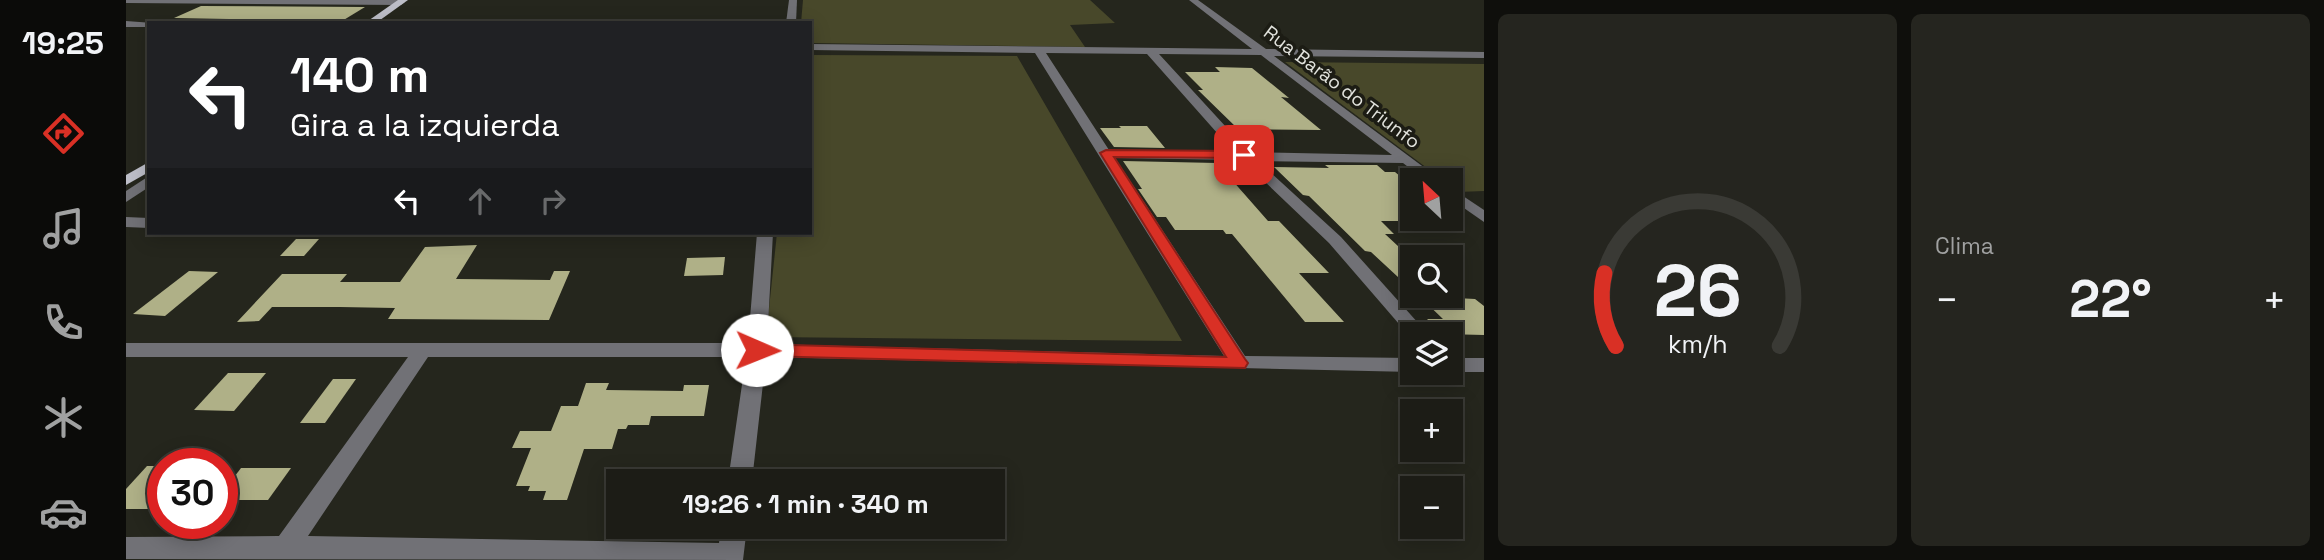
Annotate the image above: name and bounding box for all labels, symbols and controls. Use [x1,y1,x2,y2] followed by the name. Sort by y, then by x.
[1259,20,1425,154] street label: Rua Barão do Triunfo
[22,23,104,63] text: 19:25
[290,44,429,106] text: 140 m
[175,49,266,140] icon: left
[290,105,560,145] text: Gira a la izquierda
[39,109,88,158] icon: directions
[1214,125,1274,185] pin
[1225,136,1263,174] icon: arrive
[1400,168,1463,231] north arrow
[1400,168,1463,539] map controls
[388,182,426,220] icon: left
[461,182,499,220] icon: ahead
[534,182,572,220] icon: right
[39,204,88,253] icon: music
[1935,231,1994,261] text: Clima
[1653,244,1742,337] text: 26
[1400,245,1463,308] button: search
[2069,266,2152,332] text: 22°
[1935,276,1959,324] text: −
[2262,276,2286,324] text: +
[39,298,88,347] icon: phone
[720,313,794,387] position arrow
[1400,322,1463,385] button: layers
[1668,328,1727,360] text: km/h
[39,393,88,442] icon: climate
[1400,399,1463,462] button: +
[147,448,238,539] speed limit sign: 30
[1400,476,1463,539] button: −
[682,487,929,521] text: 19:26 · 1 min · 340 m
[39,488,88,537] icon: car

